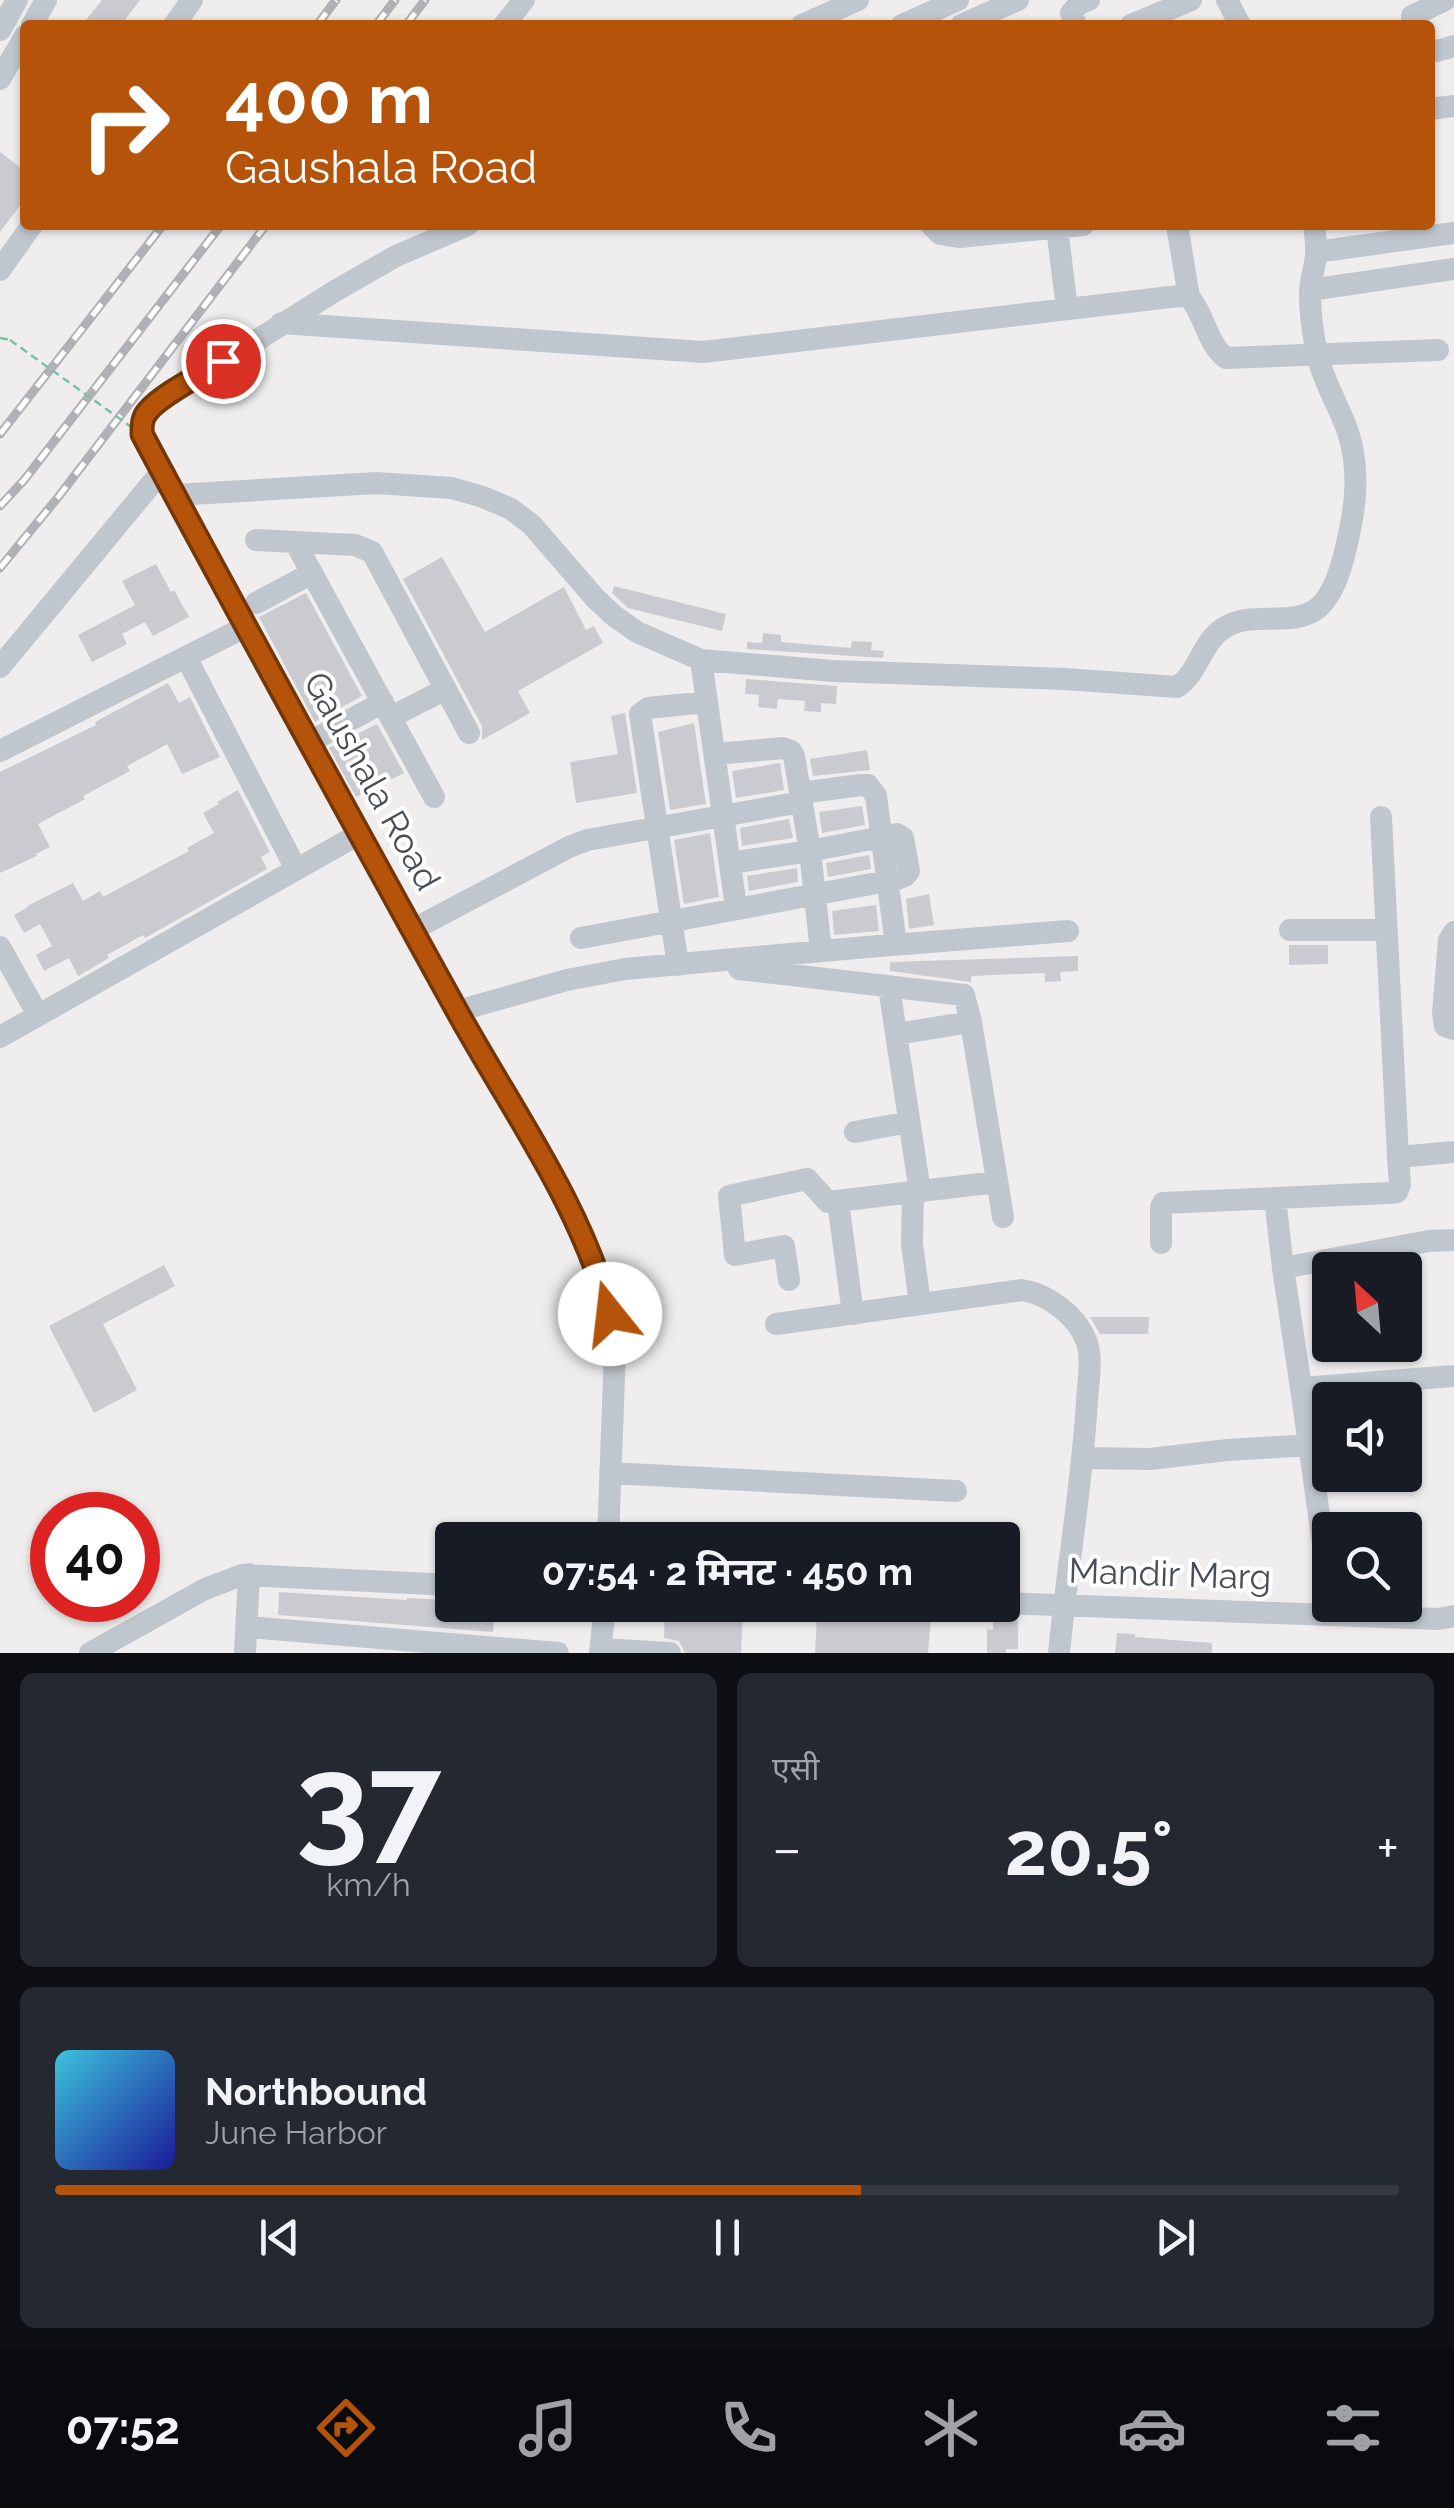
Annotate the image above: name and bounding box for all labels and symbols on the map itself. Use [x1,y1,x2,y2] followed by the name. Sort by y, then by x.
[181,319,266,404] pin
[296,665,449,897] street label: Gaushala Road
[1312,1252,1422,1362] north arrow
[558,1262,662,1366] position arrow
[30,1492,160,1622] speed limit sign: 40
[1068,1549,1272,1598] street label: Mandir Marg

